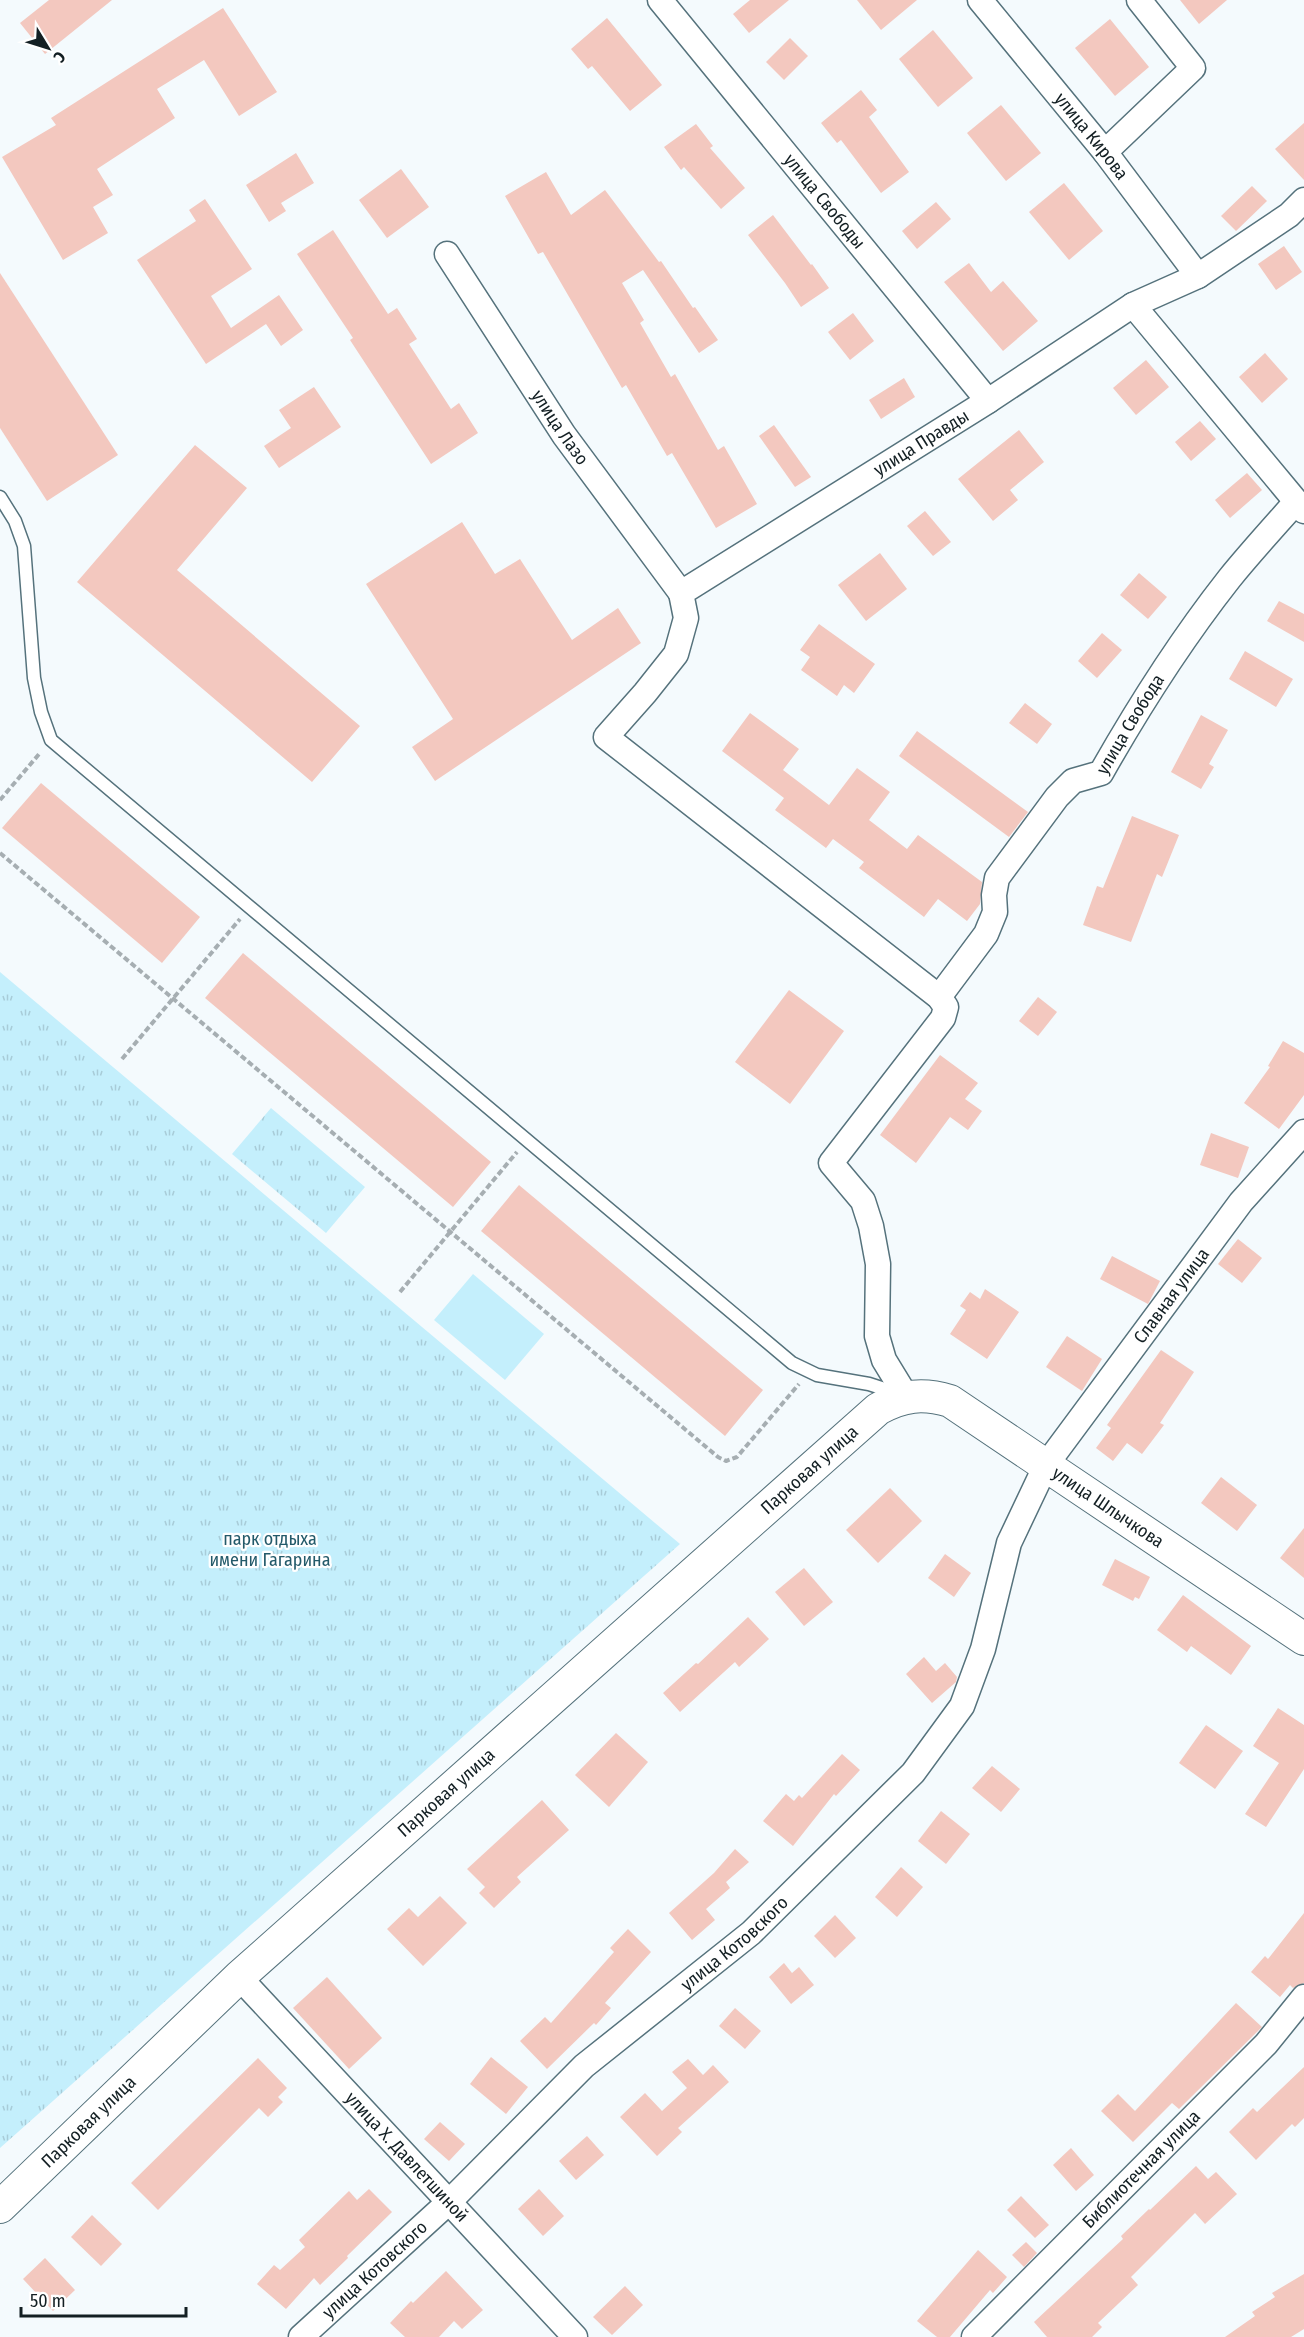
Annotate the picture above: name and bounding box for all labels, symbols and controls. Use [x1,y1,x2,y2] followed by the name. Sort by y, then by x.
[18,18,78,78] north arrow
[49,48,69,67] text: С
[1050,88,1133,184] street label: улица Кирова
[779,149,870,253] street label: улица Свободы
[527,386,593,469] street label: улица Лазо
[870,405,973,481] street label: улица Правды
[1092,670,1169,778] street label: улица Свобода
[1129,1244,1214,1348] street label: Славная улица
[756,1421,863,1519] street label: Парковая улица
[1048,1462,1168,1553] street label: улица Шлычкова
[209,1528,331,1571] park label: парк отдыха имени Гагарина
[393,1744,500,1842] street label: Парковая улица
[676,1892,793,1996] street label: улица Котовского
[37,2071,141,2172] street label: Парковая улица
[341,2087,473,2227] street label: улица Х. Давлетшиной
[1078,2105,1205,2233] street label: Библиотечная улица
[318,2216,432,2323] street label: улица Котовского
[21,2280,186,2318] scale bar
[30,2290,66,2312] text: 50 m

